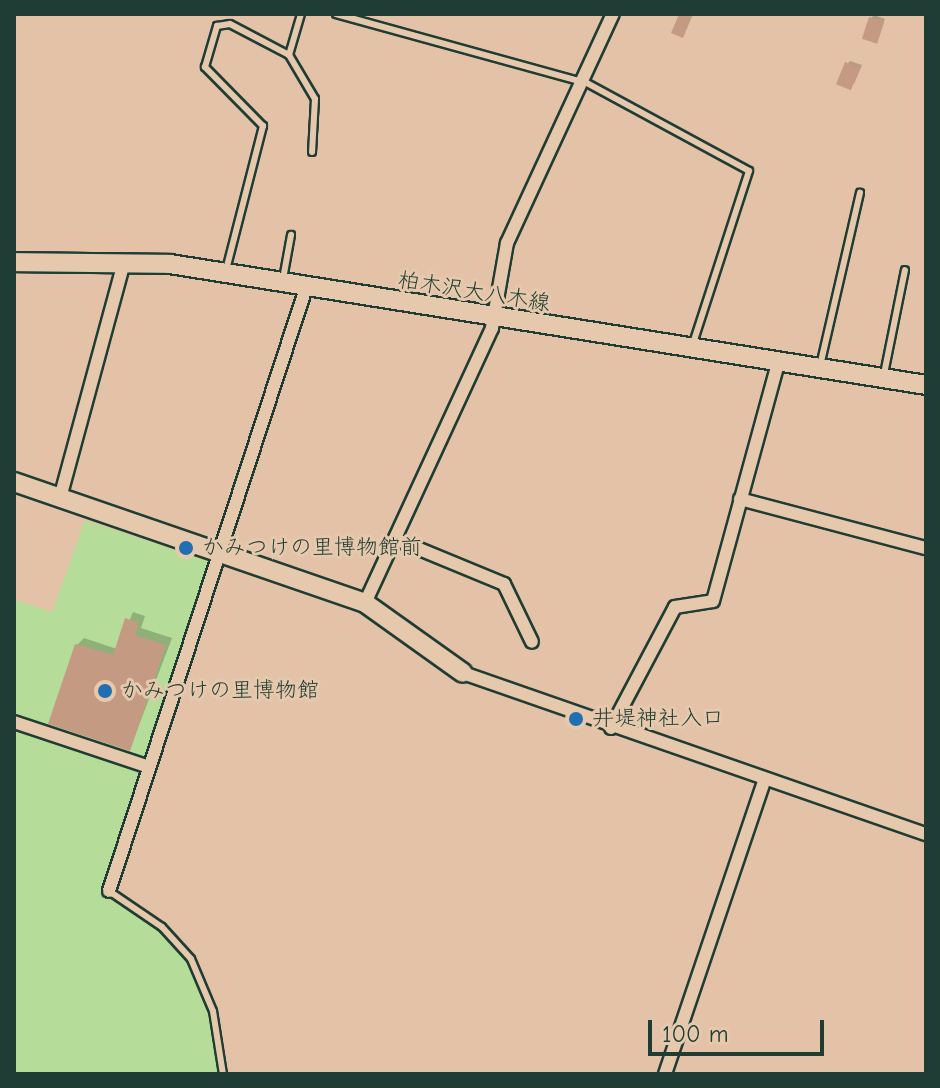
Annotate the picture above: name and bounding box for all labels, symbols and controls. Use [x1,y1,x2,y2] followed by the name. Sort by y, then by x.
[396,267,552,317] street label: 柏木沢大八木線
[202,535,422,561] place label: かみつけの里博物館前
[177,539,195,557] marker: かみつけの里博物館前
[121,678,319,704] place label: かみつけの里博物館
[96,682,114,700] marker: かみつけの里博物館
[592,706,724,732] place label: 井堤神社入口
[567,710,585,728] marker: 井堤神社入口
[652,1004,828,1054] scale bar
[662,1020,729,1048] text: 100 m

